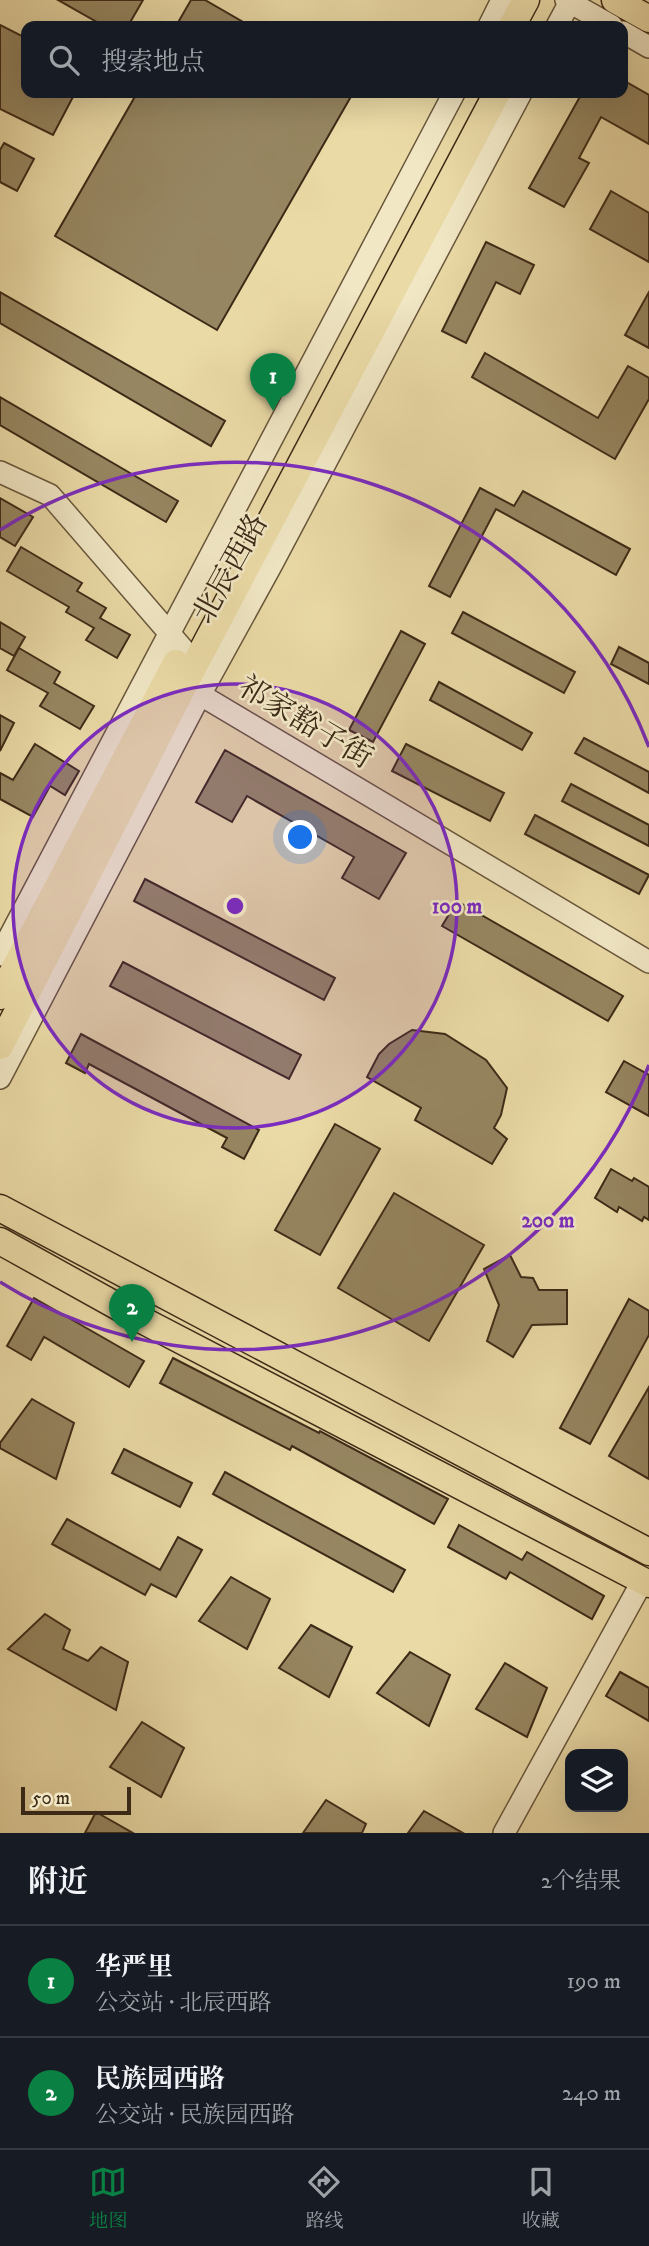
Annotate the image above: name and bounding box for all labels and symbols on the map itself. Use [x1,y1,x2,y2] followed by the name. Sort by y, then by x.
[250,353,296,411] pin: 1
[186,508,276,630] street label: 北辰西路
[231,669,379,777] street label: 祁家豁子街
[283,820,317,854] your location
[223,894,247,918] centre of rings
[432,894,482,920] text: 100 m
[521,1208,575,1234] text: 200 m
[109,1284,155,1342] pin: 2
[21,1784,131,1816] scale bar

